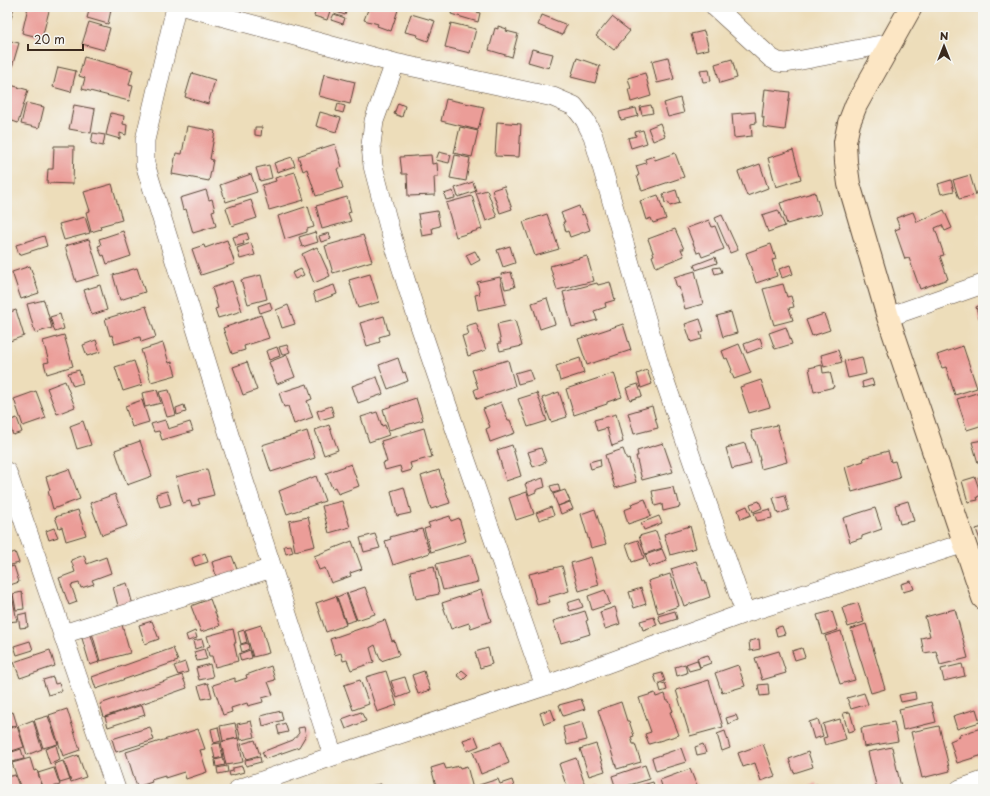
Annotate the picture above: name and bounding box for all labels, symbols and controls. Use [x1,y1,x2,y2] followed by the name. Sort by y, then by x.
[28,26,83,52] scale bar
[924,26,964,66] north arrow
[940,27,949,44] text: N
[34,30,65,48] text: 20 m

